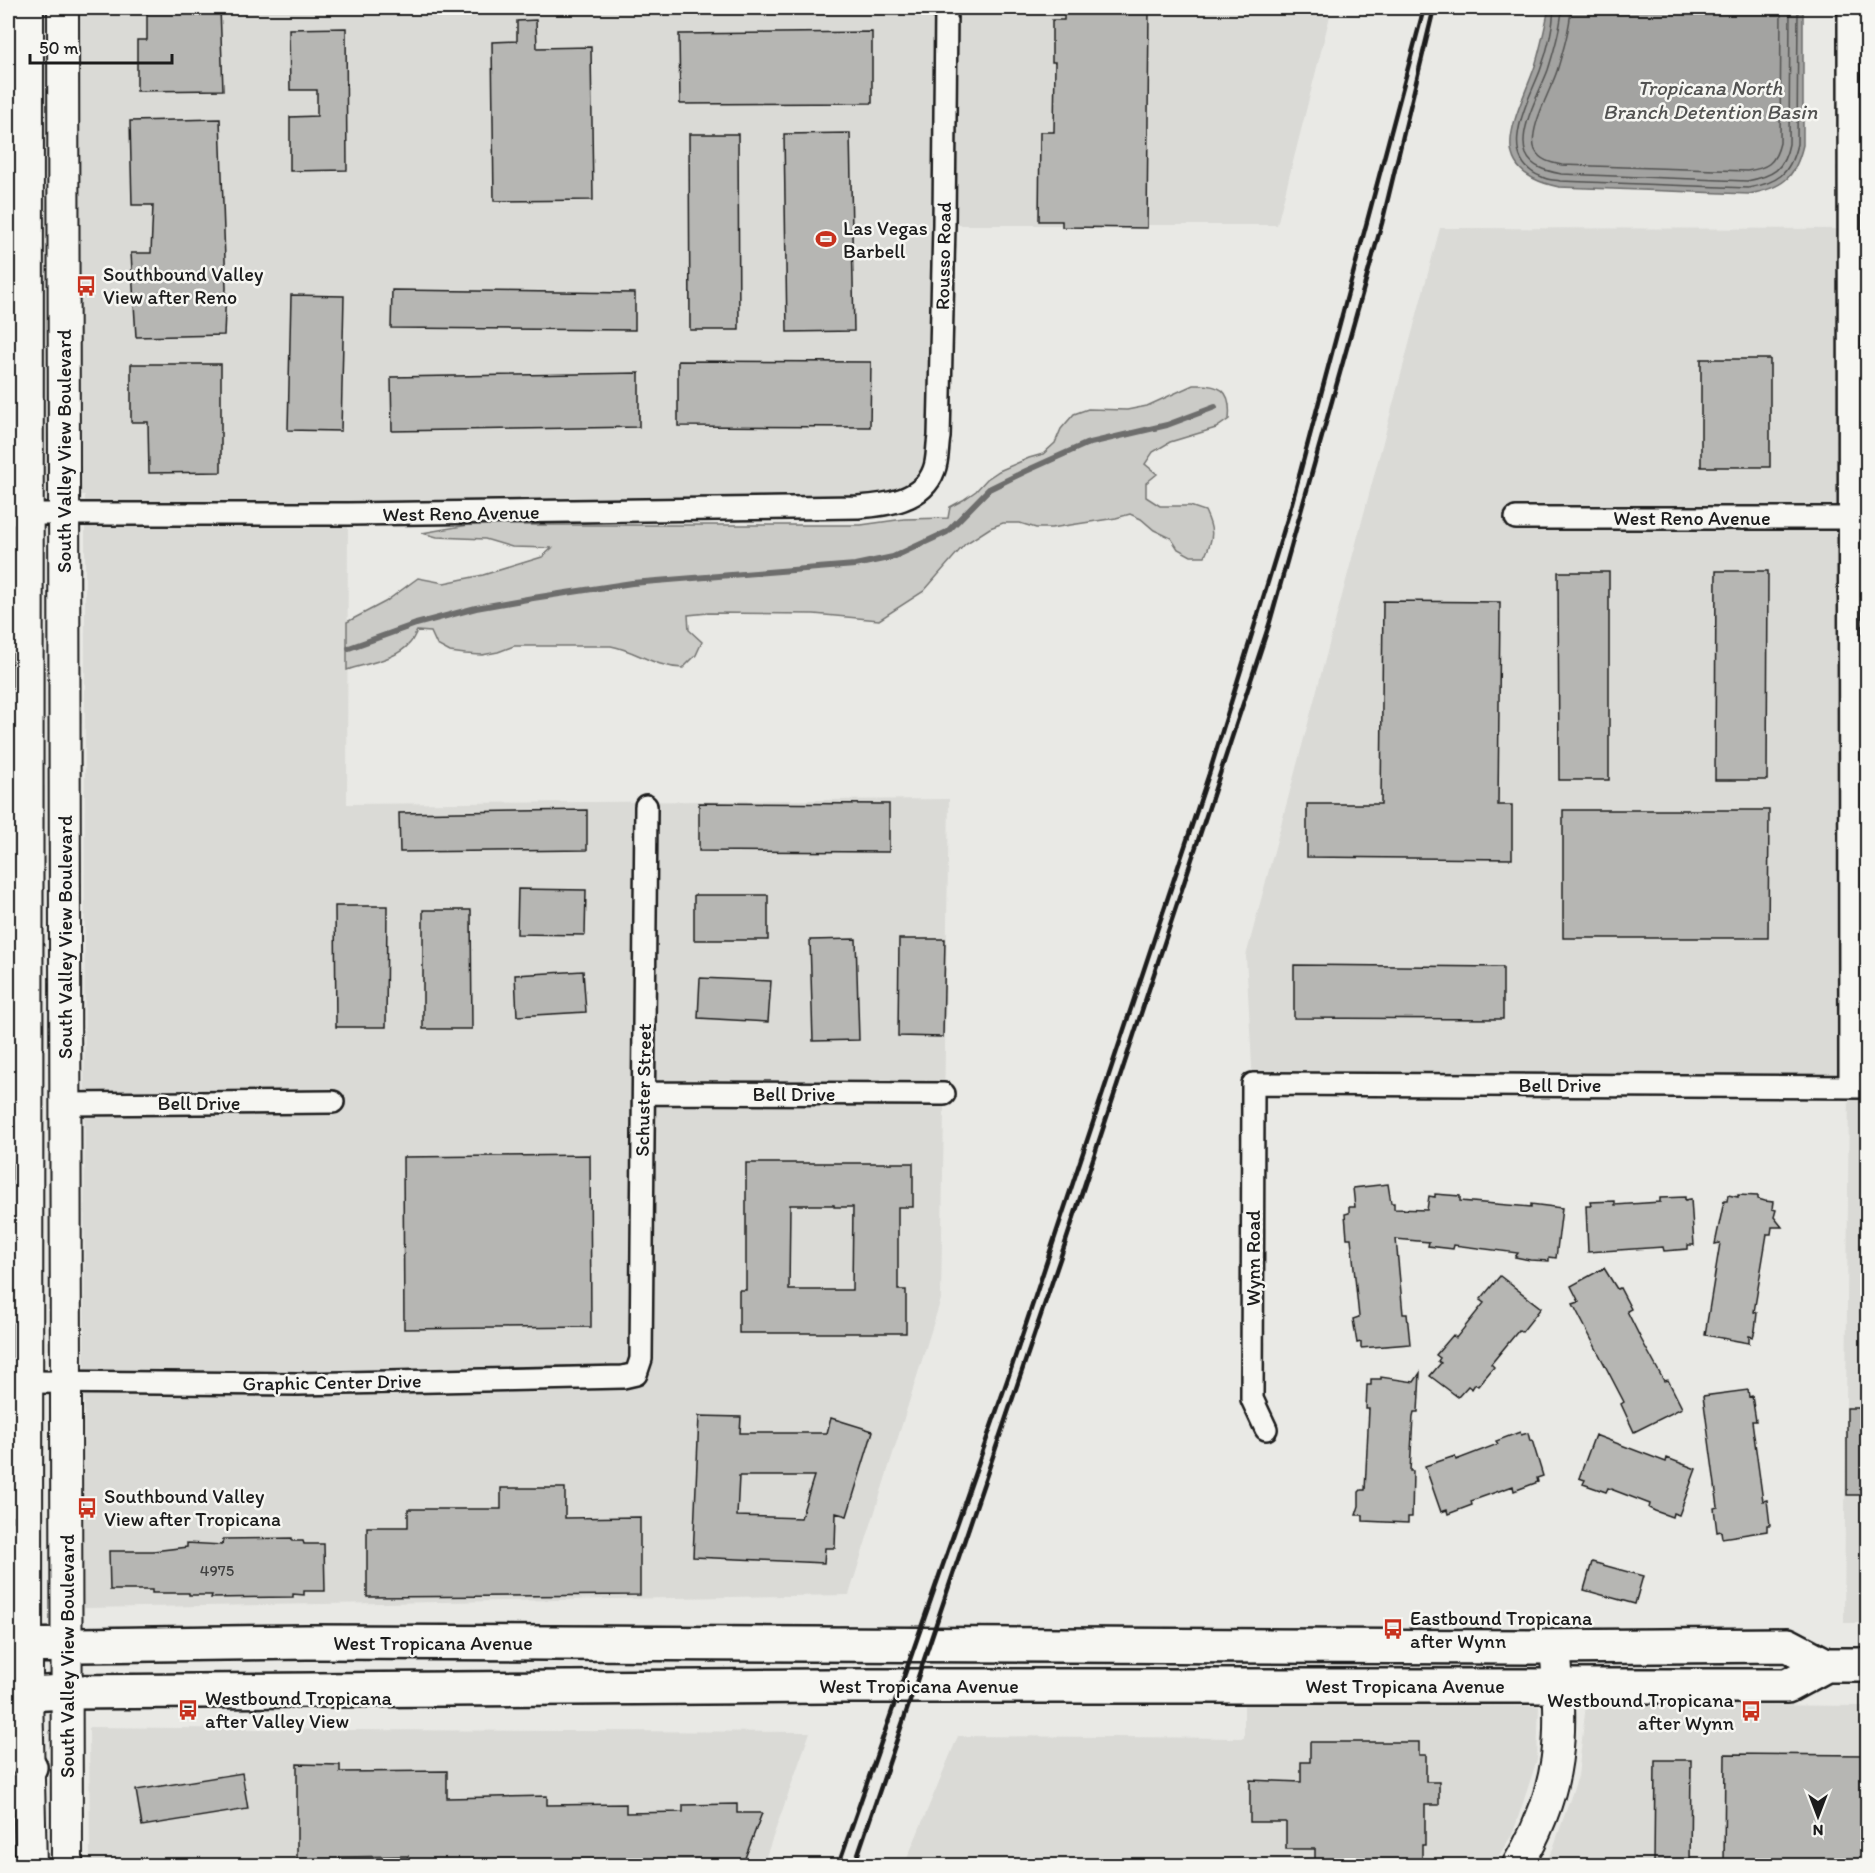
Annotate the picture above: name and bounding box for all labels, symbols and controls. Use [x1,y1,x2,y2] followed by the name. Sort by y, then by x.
[30,27,172,65] scale bar
[39,37,79,59] text: 50 m
[1603,75,1817,124] water label: Tropicana North Branch Detention Basin
[930,201,956,310] street label: Rousso Road
[843,216,928,263] place label: Las Vegas Barbell
[814,227,838,251] sports icon: Las Vegas Barbell
[103,262,264,309] place label: Southbound Valley View after Reno
[74,274,98,298] bus stop icon: Southbound Valley View after Reno
[52,329,76,573] street label: South Valley View Boulevard
[382,500,540,526] street label: West Reno Avenue
[1613,506,1771,530] street label: West Reno Avenue
[53,815,77,1059] street label: South Valley View Boulevard
[630,1023,656,1157] street label: Schuster Street
[1519,1073,1601,1097] street label: Bell Drive
[753,1082,835,1106] street label: Bell Drive
[158,1091,240,1115] street label: Bell Drive
[1241,1210,1265,1306] street label: Wynn Road
[242,1368,422,1396] street label: Graphic Center Drive
[104,1484,281,1531] place label: Southbound Valley View after Tropicana
[75,1496,99,1520] bus stop icon: Southbound Valley View after Tropicana
[55,1534,79,1778] street label: South Valley View Boulevard
[200,1561,234,1580] house number: 4975
[1410,1606,1593,1653] place label: Eastbound Tropicana after Wynn
[1381,1617,1405,1641] bus stop icon: Eastbound Tropicana after Wynn
[333,1631,533,1655] street label: West Tropicana Avenue
[819,1674,1019,1698] street label: West Tropicana Avenue
[1305,1674,1505,1698] street label: West Tropicana Avenue
[205,1686,392,1733] place label: Westbound Tropicana after Valley View
[1547,1688,1735,1735] place label: Westbound Tropicana after Wynn
[176,1698,200,1722] bus stop icon: Westbound Tropicana after Valley View
[1739,1699,1763,1723] bus stop icon: Westbound Tropicana after Wynn
[1788,1786,1848,1846] north arrow
[1813,1821,1823,1840] text: N

